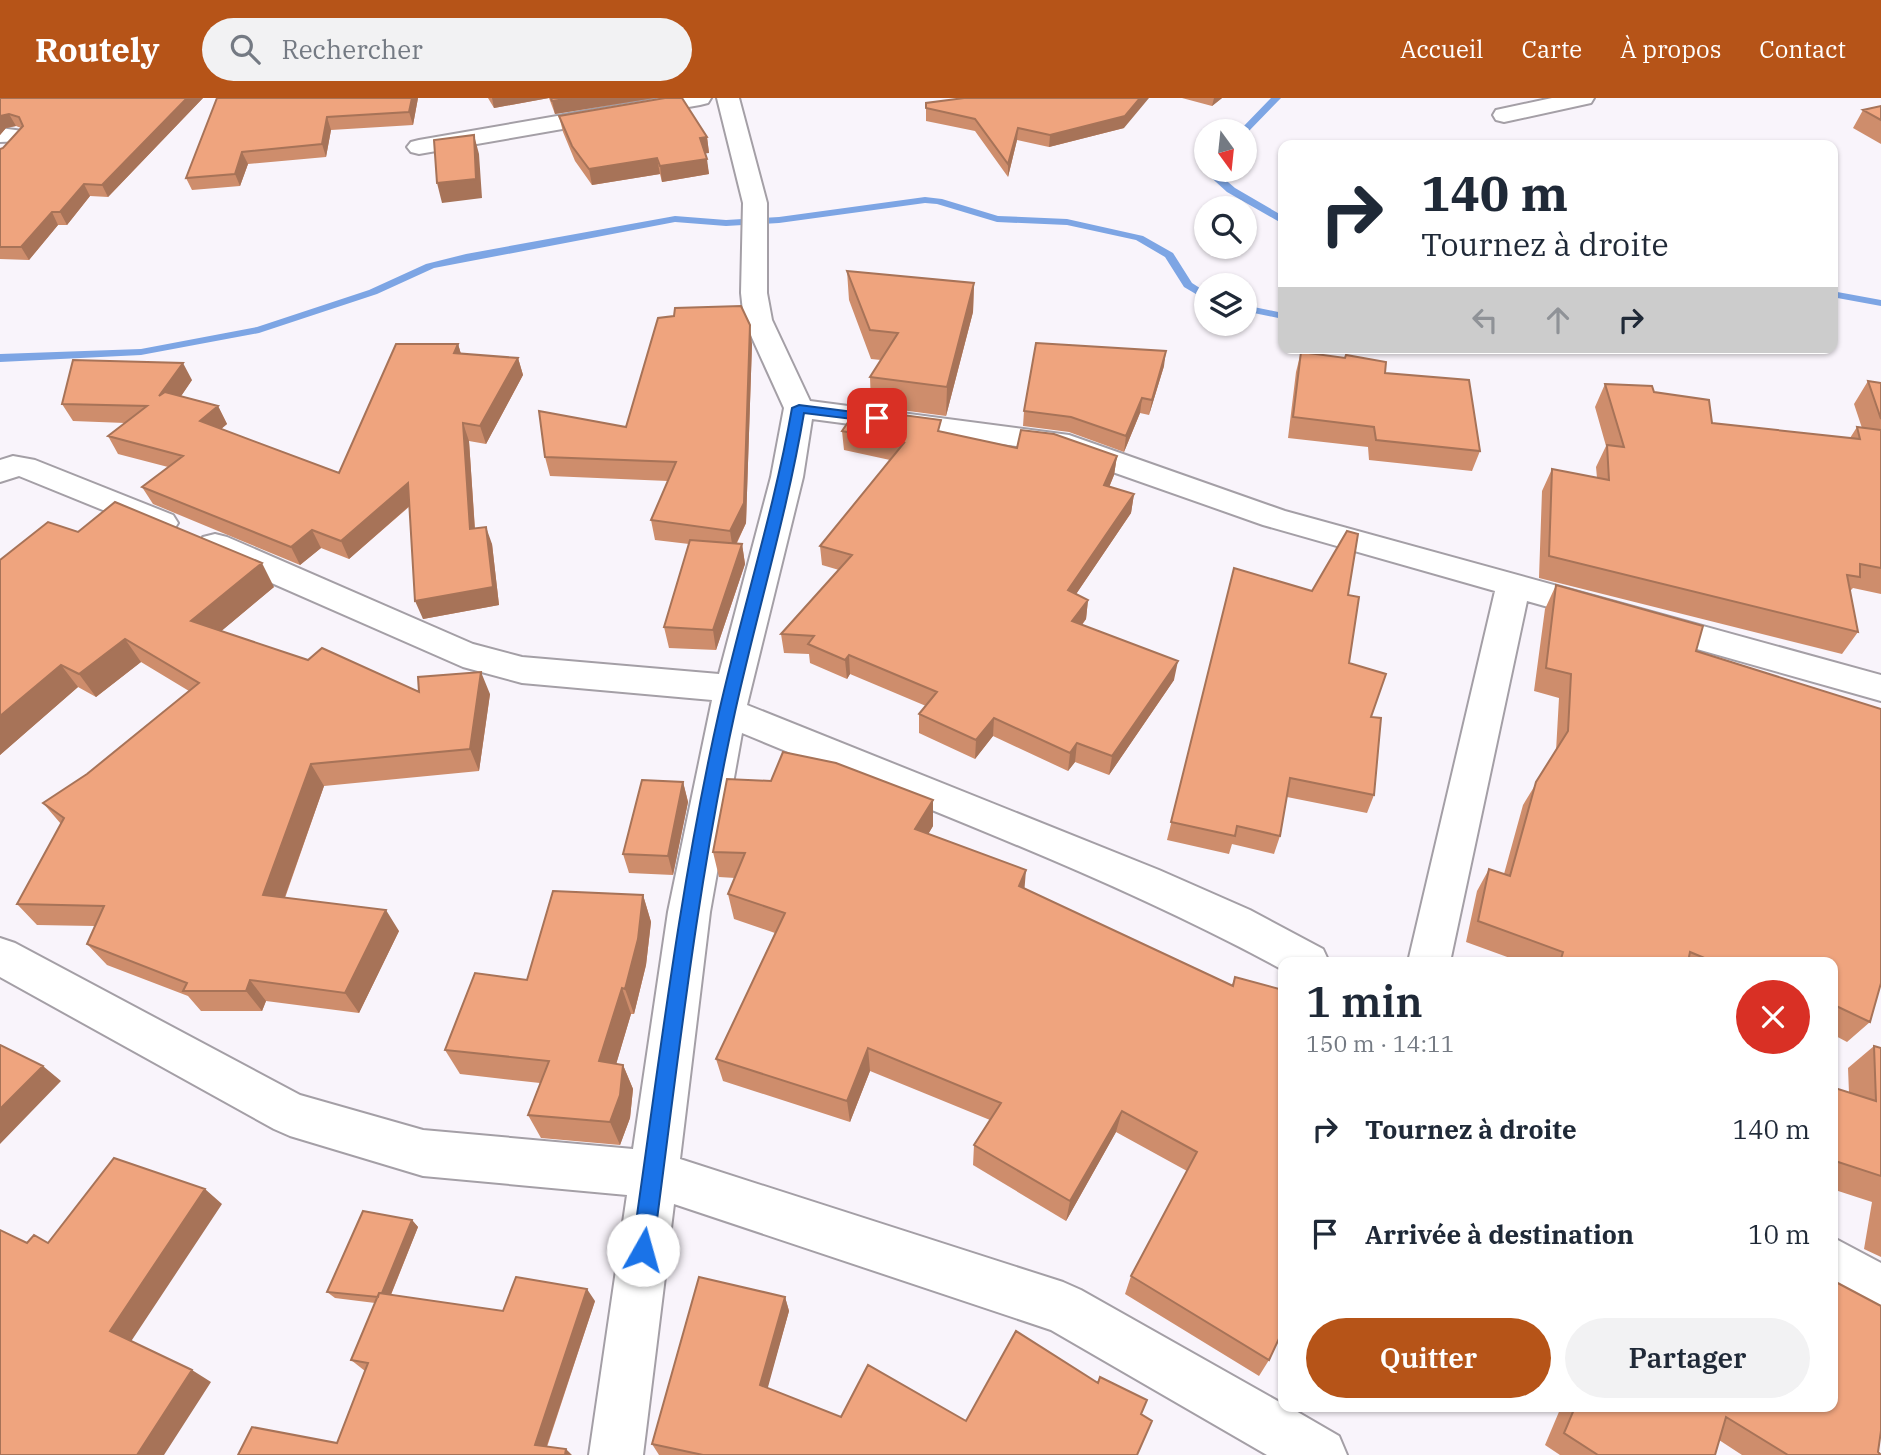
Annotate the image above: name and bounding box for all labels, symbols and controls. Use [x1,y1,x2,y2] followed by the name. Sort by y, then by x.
[202,18,692,81] search box
[35,28,160,71] text: Routely
[226,30,264,68] icon: search
[282,32,423,66] text: Rechercher
[1400,33,1484,65] text: Accueil
[1522,33,1582,65] text: Carte
[1620,33,1721,65] text: À propos
[1759,33,1846,65] text: Contact
[1194,119,1256,182] north arrow
[1194,119,1257,336] map controls
[1421,161,1568,224] text: 140 m
[1306,168,1397,259] icon: right
[1194,196,1257,259] button: search
[1421,223,1669,265] text: Tournez à droite
[1194,273,1257,336] button: layers
[1466,301,1504,339] icon: left
[1539,301,1577,339] icon: ahead
[1612,301,1650,339] icon: right
[847,388,907,448] pin
[858,399,896,437] icon: arrive
[1306,974,1423,1029] text: 1 min
[1736,980,1810,1054] button: close
[1306,1028,1455,1058] text: 150 m · 14:11
[1306,1110,1344,1148] icon: right
[1365,1112,1577,1146] text: Tournez à droite
[1732,1112,1810,1146] text: 140 m
[606,1213,680,1287] position arrow
[1306,1215,1344,1253] icon: arrive
[1365,1217,1634,1251] text: Arrivée à destination
[1748,1217,1810,1251] text: 10 m
[1306,1318,1551,1398] button: Quitter
[1565,1318,1810,1398] button: Partager

